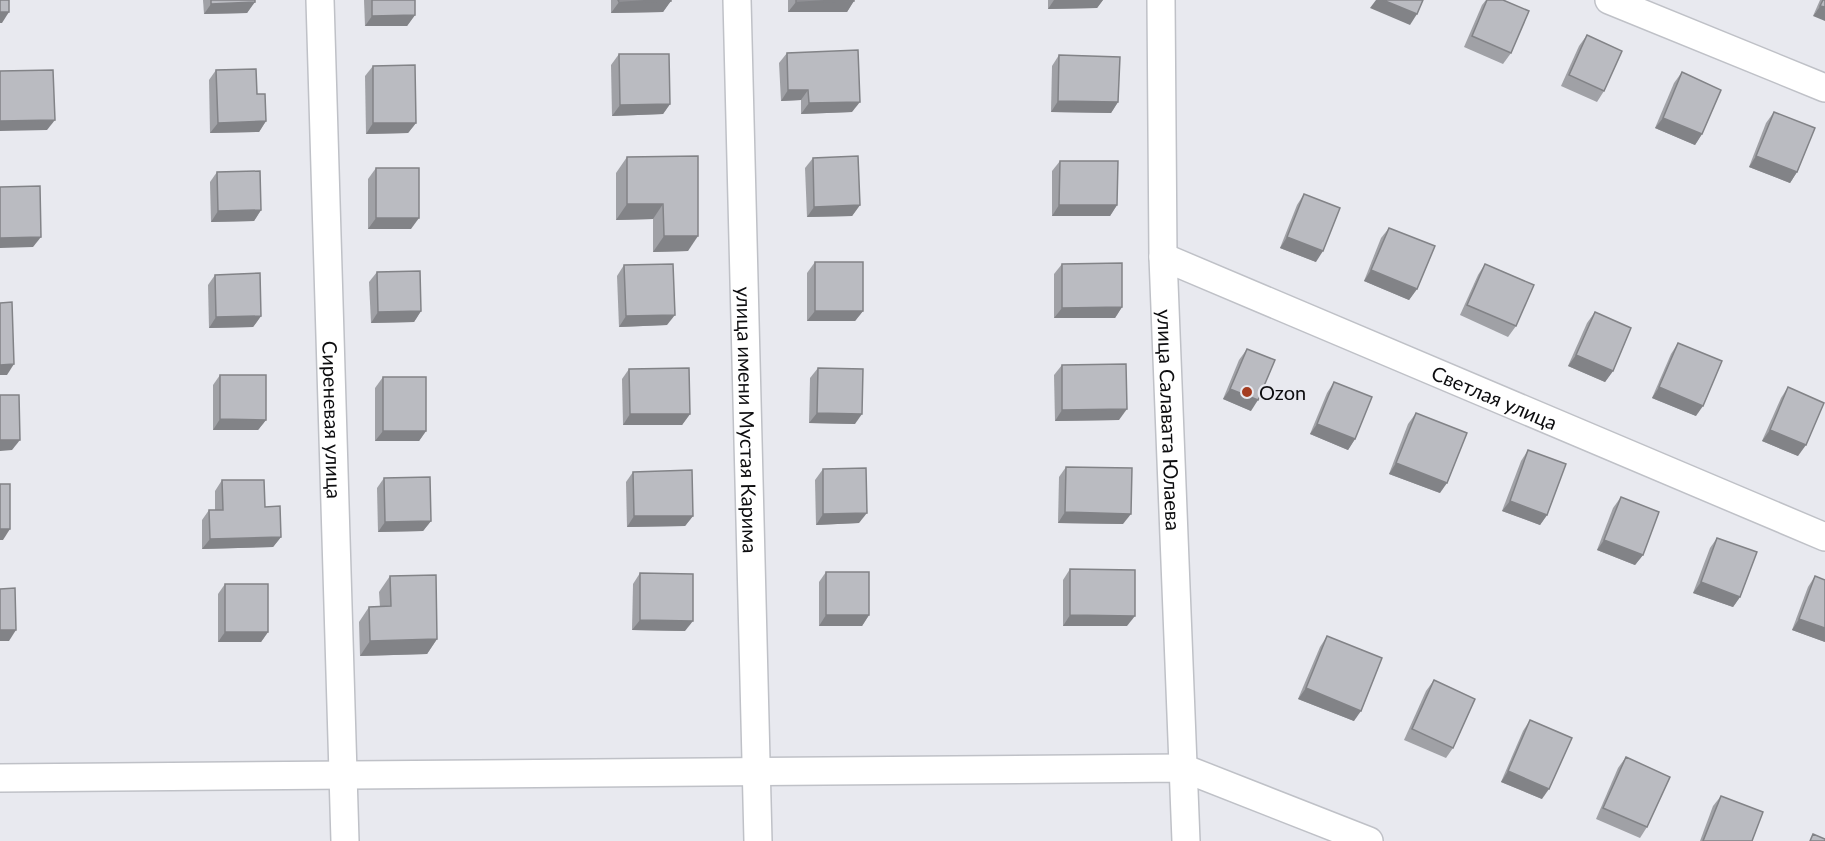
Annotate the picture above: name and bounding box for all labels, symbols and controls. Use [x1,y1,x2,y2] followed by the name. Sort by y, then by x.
[732,286,763,554] street label: улица имени Мустая Карима
[1153,309,1186,531] street label: улица Салавата Юлаева
[318,341,347,499] street label: Сиреневая улица
[1428,360,1561,434] street label: Светлая улица
[1259,380,1306,404] place label: Ozon
[1240,385,1254,399] marker: Ozon

